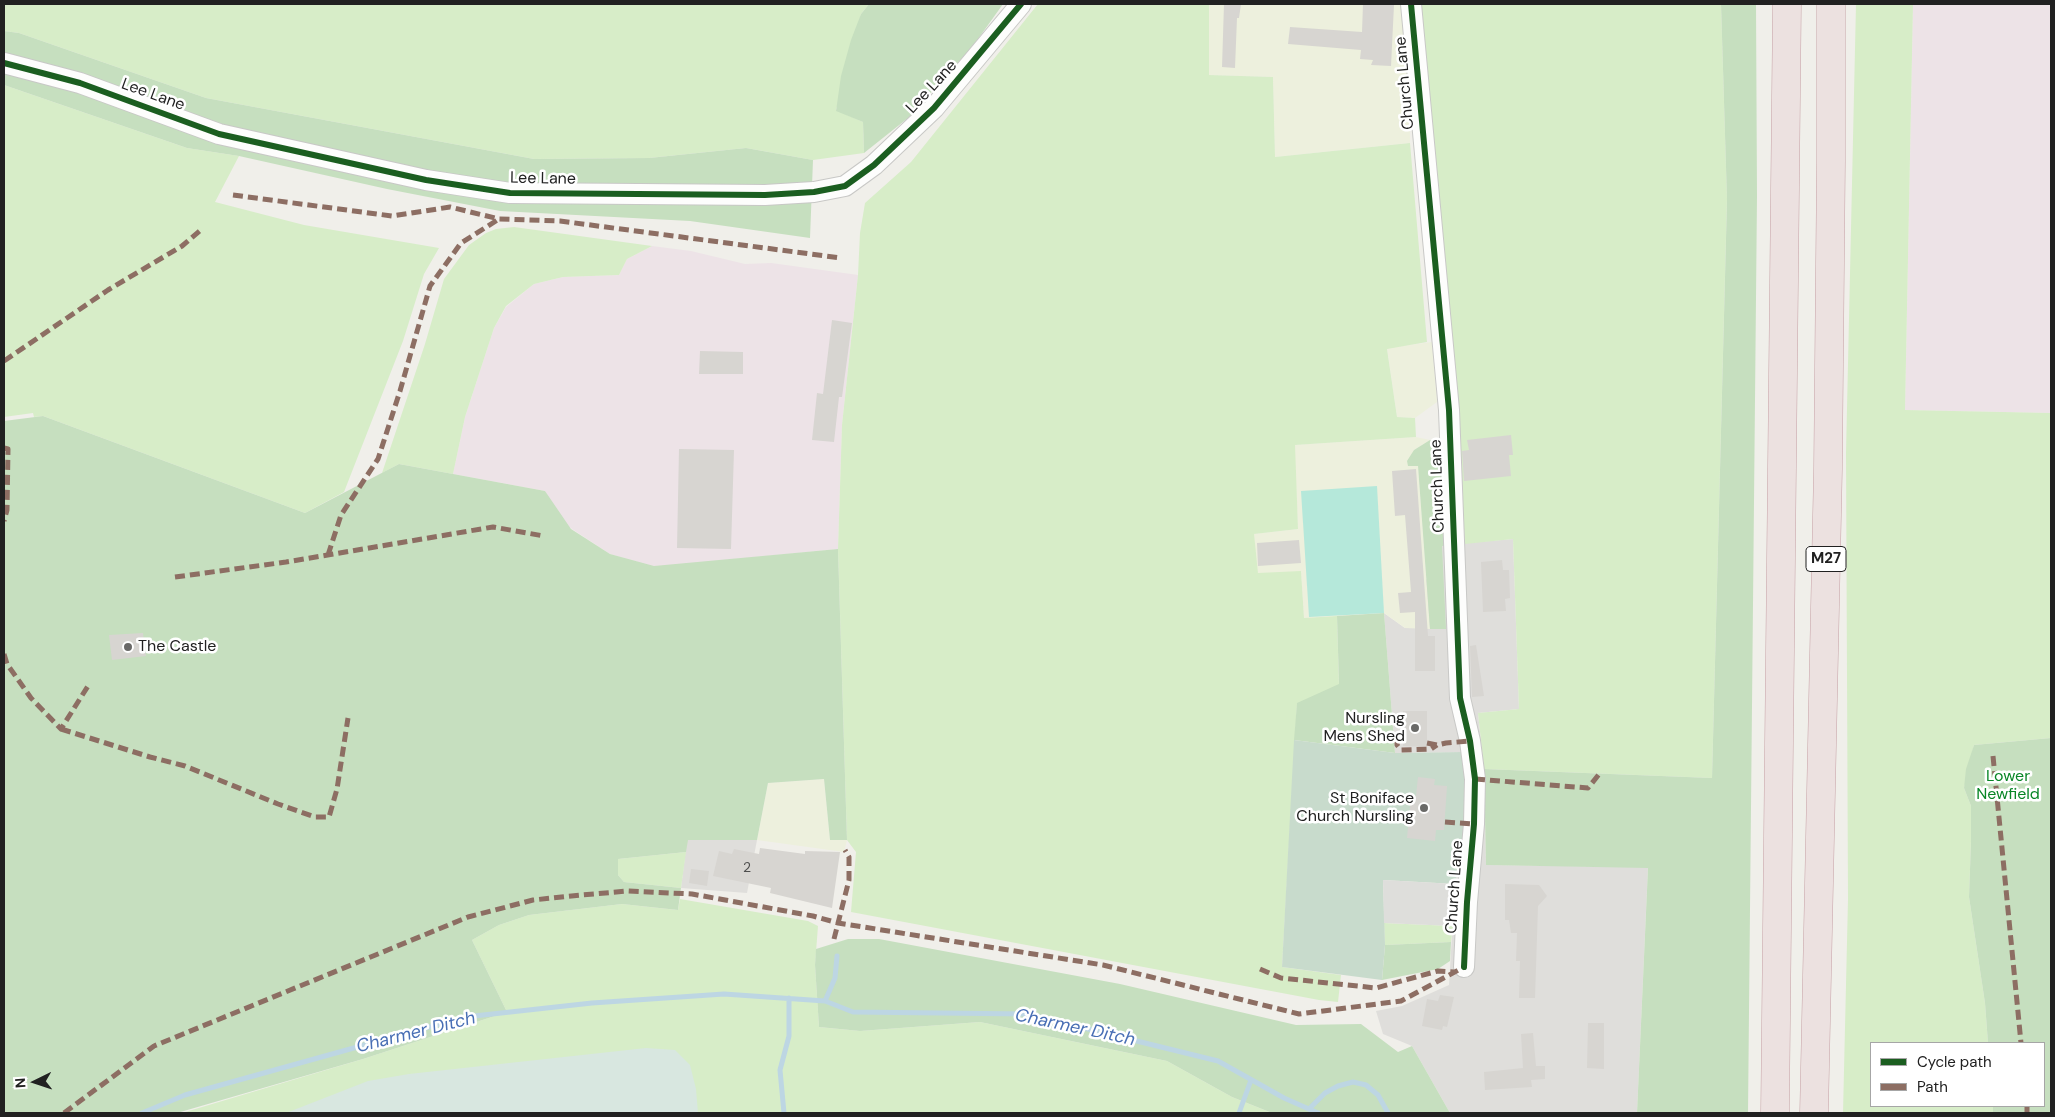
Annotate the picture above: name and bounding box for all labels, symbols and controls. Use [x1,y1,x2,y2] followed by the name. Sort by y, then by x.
[1391,36,1419,130] street label: Church Lane
[902,56,962,118] street label: Lee Lane
[119,75,187,115] street label: Lee Lane
[510,169,576,189] street label: Lee Lane
[1427,439,1449,533] street label: Church Lane
[1806,546,1846,572] road number: M27
[138,637,216,657] place label: The Castle
[122,641,134,653] marker: The Castle
[1323,709,1405,747] place label: Nursling Mens Shed
[1409,722,1421,734] marker: Nursling Mens Shed
[1976,767,2040,805] park label: Lower Newfield
[1296,789,1414,827] place label: St Boniface Church Nursling
[1418,802,1430,814] marker: St Boniface Church Nursling
[1442,840,1468,934] street label: Church Lane
[743,860,751,876] house number: 2
[1013,1005,1137,1051] water label: Charmer Ditch
[354,1008,478,1058] water label: Charmer Ditch
[1870,1042,2045,1107] legend
[1917,1052,1992,1072] text: Cycle path
[10,1057,60,1107] north arrow
[11,1077,29,1089] text: N
[1917,1077,1948,1097] text: Path

